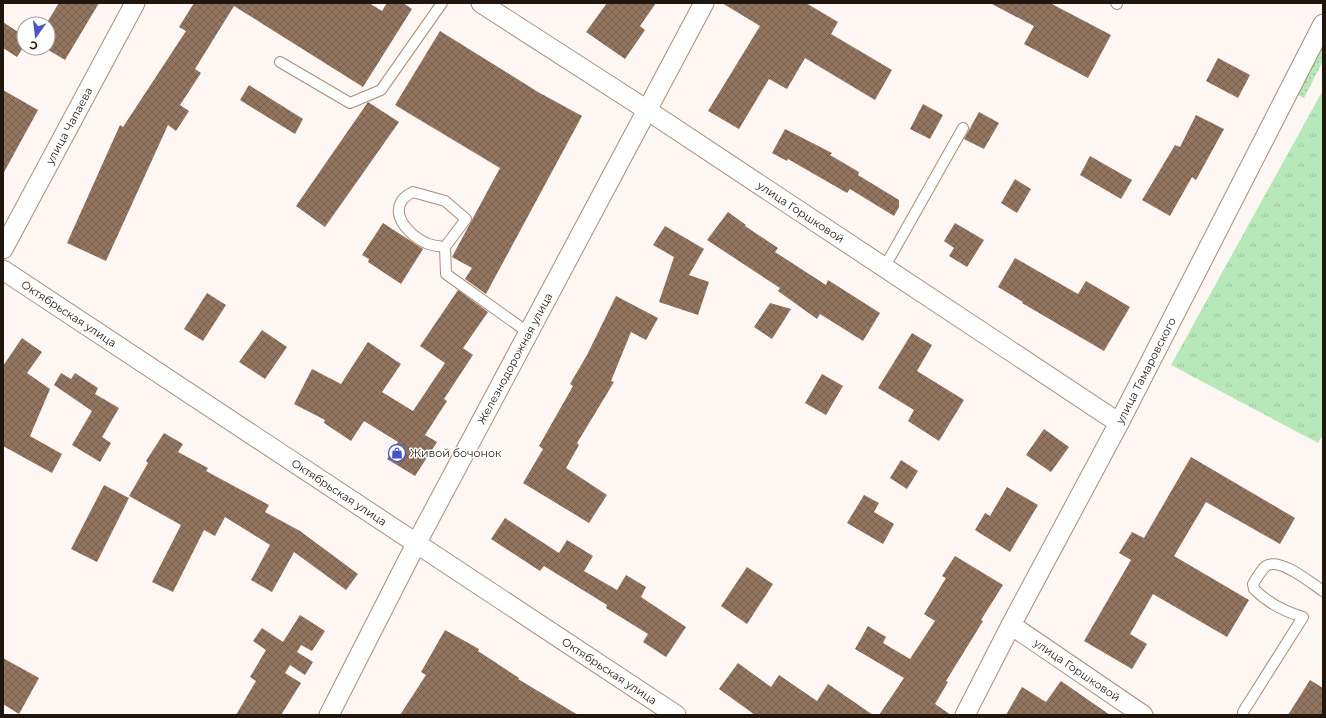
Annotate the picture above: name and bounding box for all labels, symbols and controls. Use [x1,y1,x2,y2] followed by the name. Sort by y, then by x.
[16,16,56,56] north arrow
[28,38,39,53] text: С
[42,85,96,167] street label: улица Чапаева
[754,178,847,246] street label: улица Горшковой
[19,277,119,350] street label: Октябрьская улица
[474,290,555,427] street label: Железнодорожная улица
[1112,315,1179,427] street label: улица Тамаровского
[387,443,407,463] shop icon: Живой бочонок
[410,446,502,460] place label: Живой бочонок
[289,456,389,529] street label: Октябрьская улица
[559,634,660,708] street label: Октябрьская улица
[1030,635,1123,704] street label: улица Горшковой

